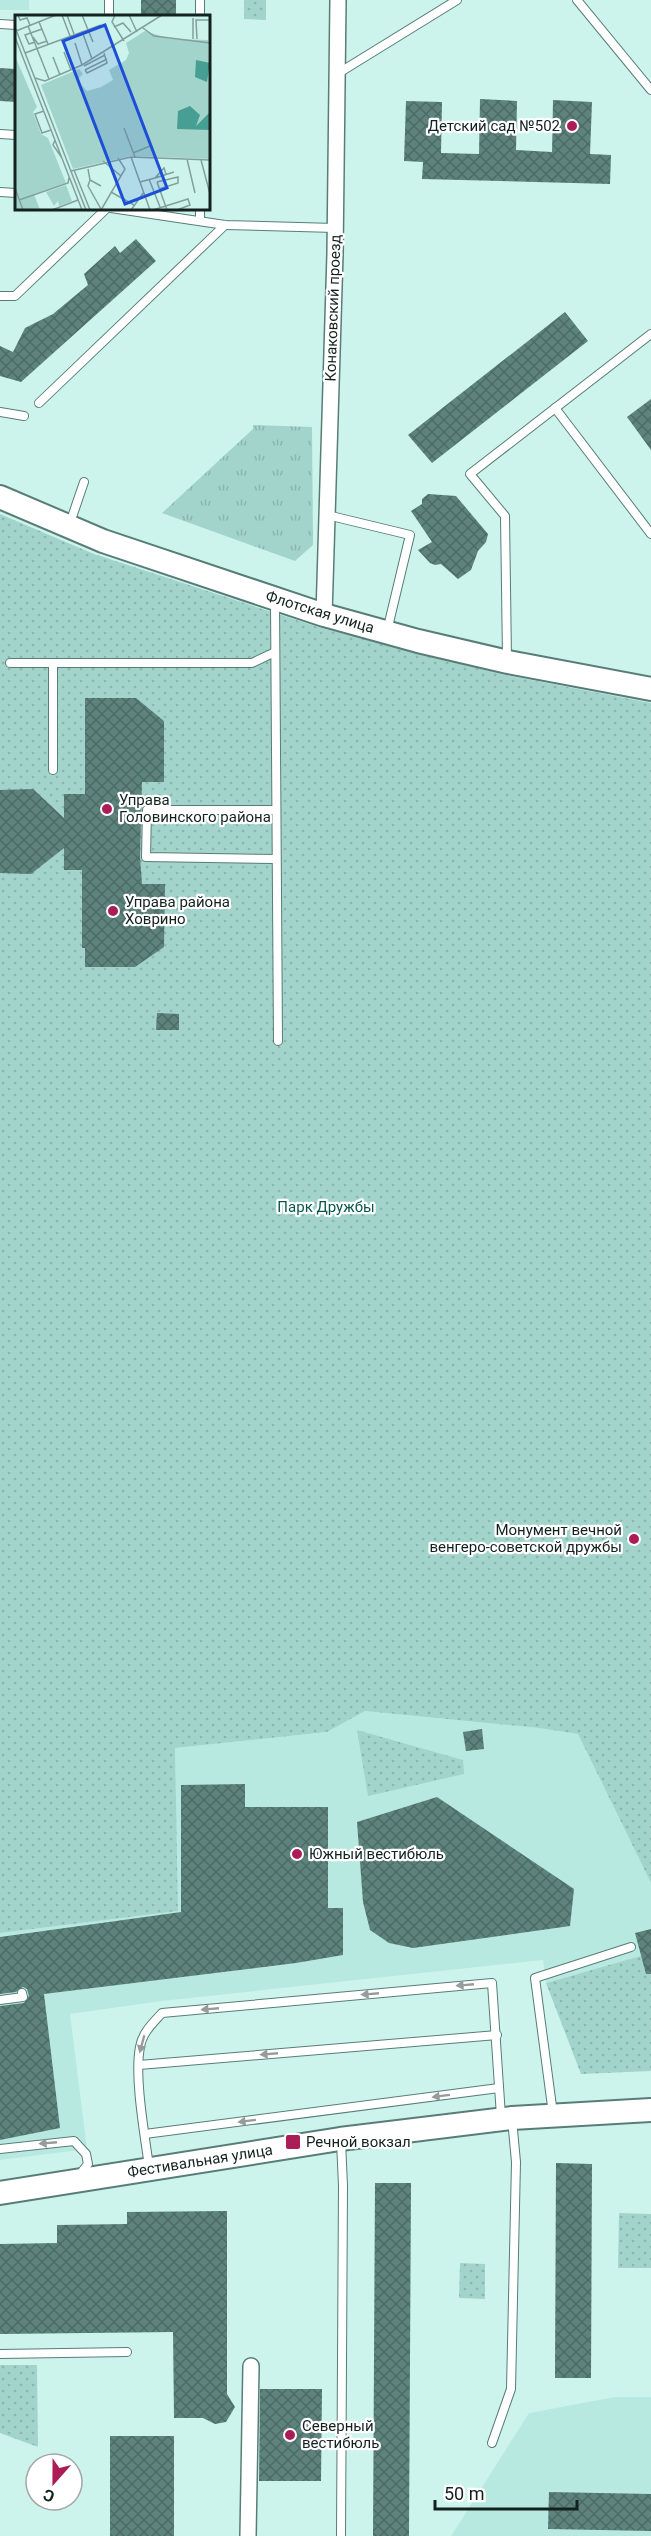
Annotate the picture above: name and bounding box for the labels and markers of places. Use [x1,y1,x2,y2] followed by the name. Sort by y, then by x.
[428,117,560,135] place label: Детский сад №502
[565,119,579,133] marker: Детский сад №502
[119,791,271,826] place label: Управа Головинского района
[100,802,114,816] marker: Управа Головинского района
[125,893,230,928] place label: Управа района Ховрино
[106,904,120,918] marker: Управа района Ховрино
[429,1521,622,1556] place label: Монумент вечной венгеро-советской дружбы
[627,1532,641,1546] marker: Монумент вечной венгеро-советской дружбы
[309,1845,444,1863] place label: Южный вестибюль
[290,1847,304,1861] marker: Южный вестибюль
[284,2133,302,2151] marker: Речной вокзал
[306,2133,411,2151] place label: Речной вокзал
[302,2417,379,2452] place label: Северный вестибюль
[283,2428,297,2442] marker: Северный вестибюль

